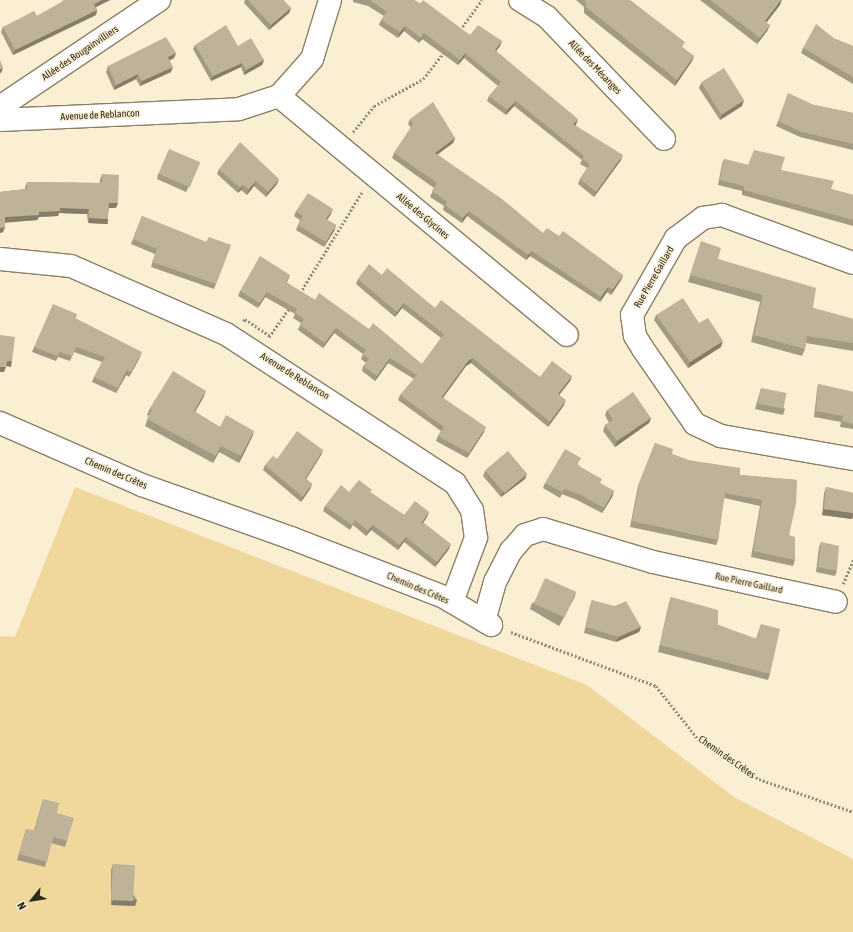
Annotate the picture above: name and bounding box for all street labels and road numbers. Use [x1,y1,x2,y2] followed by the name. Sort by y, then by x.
[39,23,121,83] street label: Allée des Bougainvilliers
[566,37,624,97] street label: Allée des Mésanges
[60,107,140,123] street label: Avenue de Reblancon
[394,190,452,242] street label: Allée des Glycines
[632,244,676,310] street label: Rue Pierre Gaillard
[258,350,332,402] street label: Avenue de Reblancon
[83,454,149,492] street label: Chemin des Crêtes
[385,569,451,607] street label: Chemin des Crêtes
[714,570,784,596] street label: Rue Pierre Gaillard
[696,733,758,781] street label: Chemin des Crêtes

